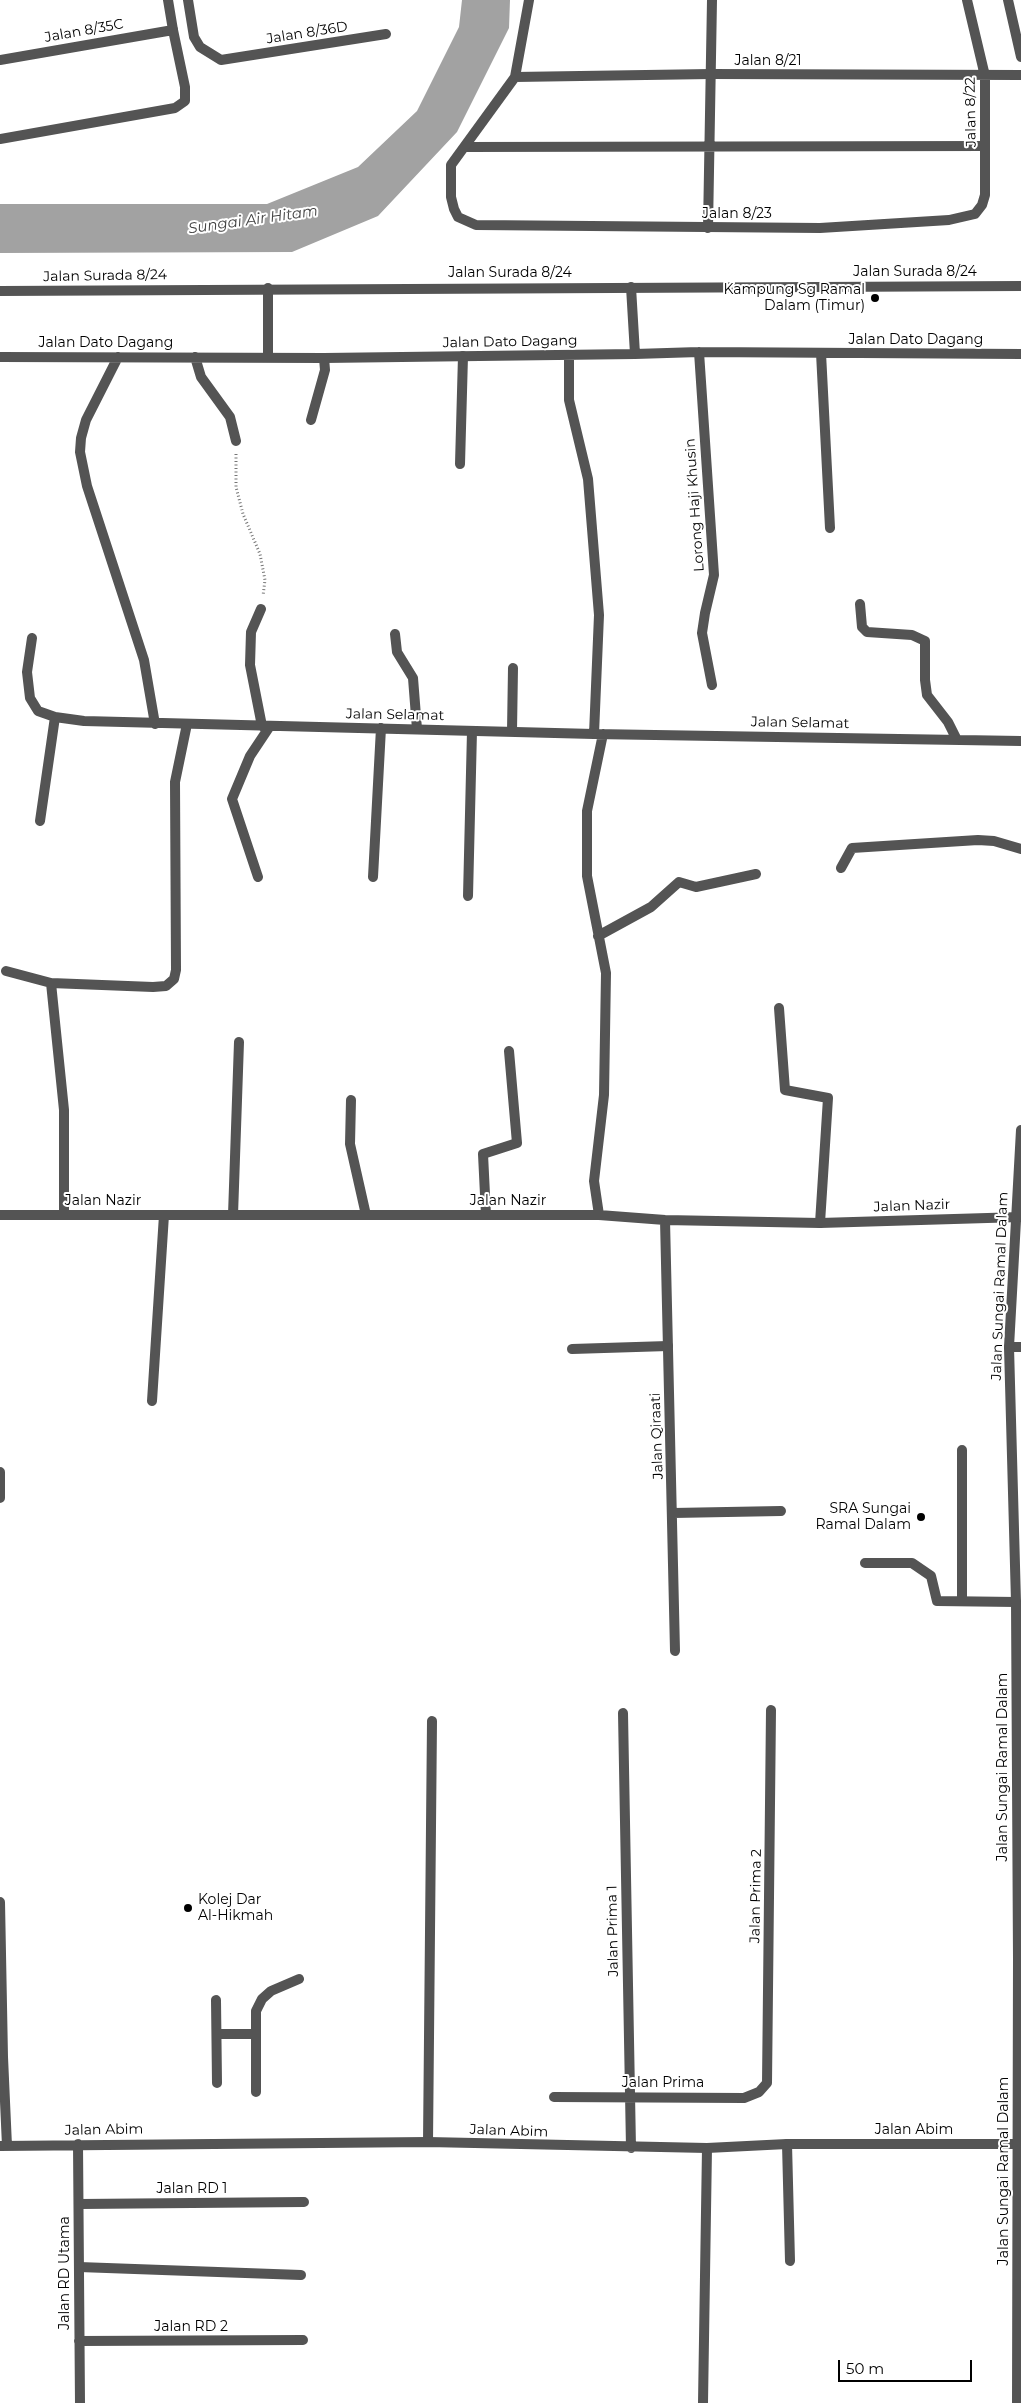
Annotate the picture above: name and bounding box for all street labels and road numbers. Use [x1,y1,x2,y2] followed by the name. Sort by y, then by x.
[43,16,125,46] street label: Jalan 8/35C
[265,18,349,48] street label: Jalan 8/36D
[734,53,802,69] street label: Jalan 8/21
[962,77,980,147] street label: Jalan 8/22
[702,206,772,222] street label: Jalan 8/23
[853,264,977,280] street label: Jalan Surada 8/24
[448,265,572,281] street label: Jalan Surada 8/24
[43,267,167,285] street label: Jalan Surada 8/24
[442,332,578,352] street label: Jalan Dato Dagang
[849,332,983,348] street label: Jalan Dato Dagang
[39,335,173,351] street label: Jalan Dato Dagang
[682,438,708,572] street label: Lorong Haji Khusin
[346,706,444,724] street label: Jalan Selamat
[751,714,849,732] street label: Jalan Selamat
[988,1191,1012,1381] street label: Jalan Sungai Ramal Dalam
[65,1193,141,1209] street label: Jalan Nazir
[470,1193,546,1209] street label: Jalan Nazir
[873,1196,951,1216] street label: Jalan Nazir
[647,1392,667,1480] street label: Jalan Qiraati
[995,1673,1011,1861] street label: Jalan Sungai Ramal Dalam
[747,1849,765,1943] street label: Jalan Prima 2
[604,1885,622,1977] street label: Jalan Prima 1
[622,2075,704,2091] street label: Jalan Prima
[996,2077,1012,2265] street label: Jalan Sungai Ramal Dalam
[65,2121,143,2139] street label: Jalan Abim
[469,2121,549,2141] street label: Jalan Abim
[875,2122,953,2138] street label: Jalan Abim
[157,2181,227,2197] street label: Jalan RD 1
[57,2216,73,2330] street label: Jalan RD Utama
[154,2319,228,2335] street label: Jalan RD 2

